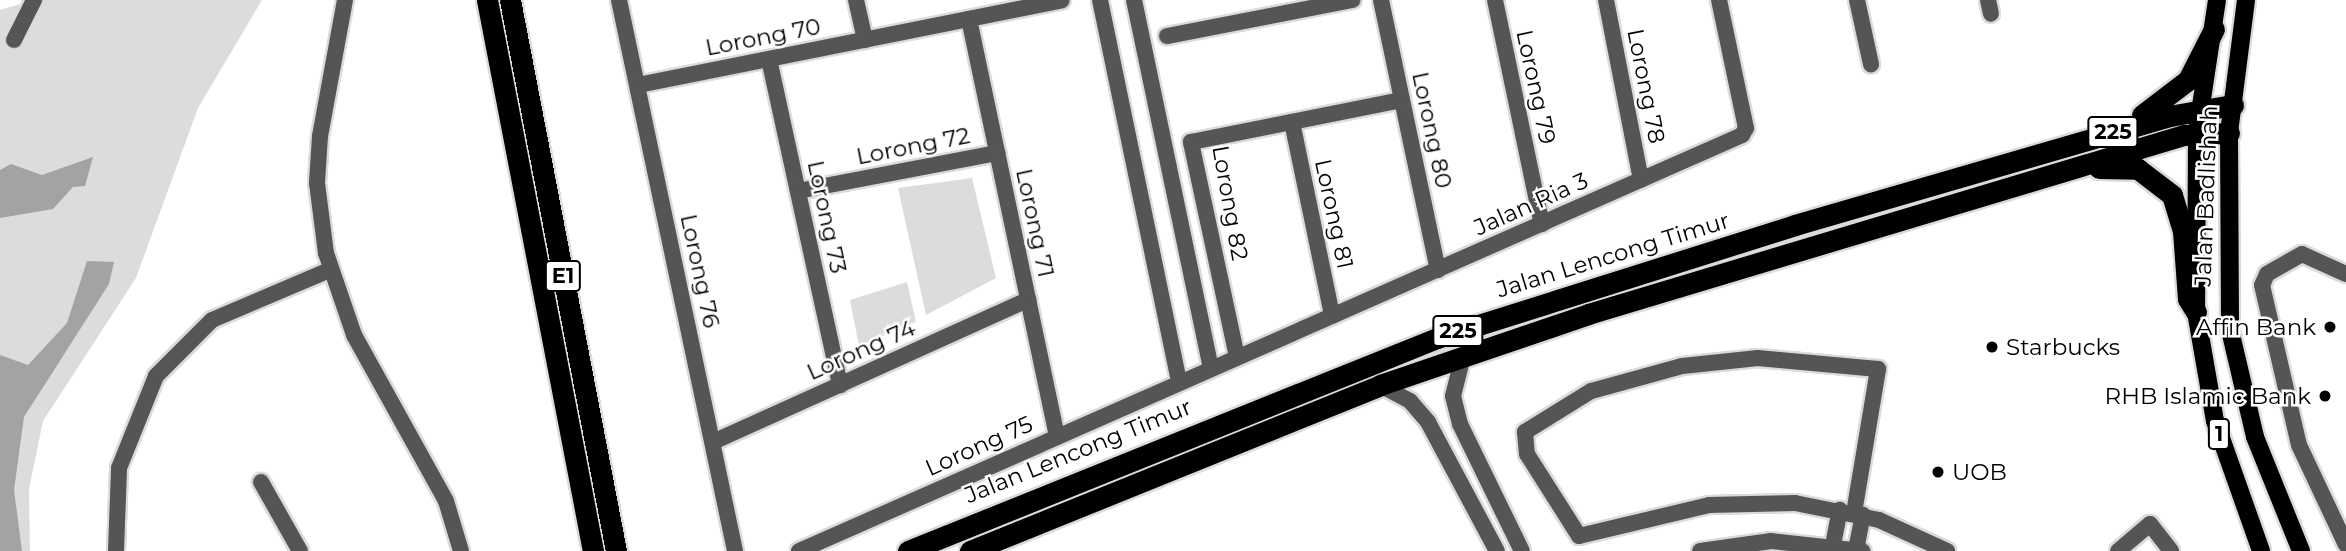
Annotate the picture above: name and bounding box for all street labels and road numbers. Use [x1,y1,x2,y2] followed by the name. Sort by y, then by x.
[703,12,823,62] street label: Lorong 70
[1621,26,1671,146] street label: Lorong 78
[1510,27,1562,147] street label: Lorong 79
[1406,69,1458,191] street label: Lorong 80
[2189,105,2223,287] street label: Jalan Badlishah
[2087,114,2139,150] road number: 225
[854,121,972,171] street label: Lorong 72
[1206,143,1254,263] street label: Lorong 82
[1309,157,1359,271] street label: Lorong 81
[802,158,852,276] street label: Lorong 73
[1010,166,1060,280] street label: Lorong 71
[1470,167,1592,241] street label: Jalan Ria 3
[1493,206,1733,304] street label: Jalan Lencong Timur
[674,212,726,330] street label: Lorong 76
[544,258,582,294] road number: E1
[803,314,919,386] street label: Lorong 74
[1432,314,1484,348] road number: 225
[961,393,1195,509] street label: Jalan Lencong Timur
[921,410,1037,482] street label: Lorong 75
[2207,416,2231,452] road number: 1

